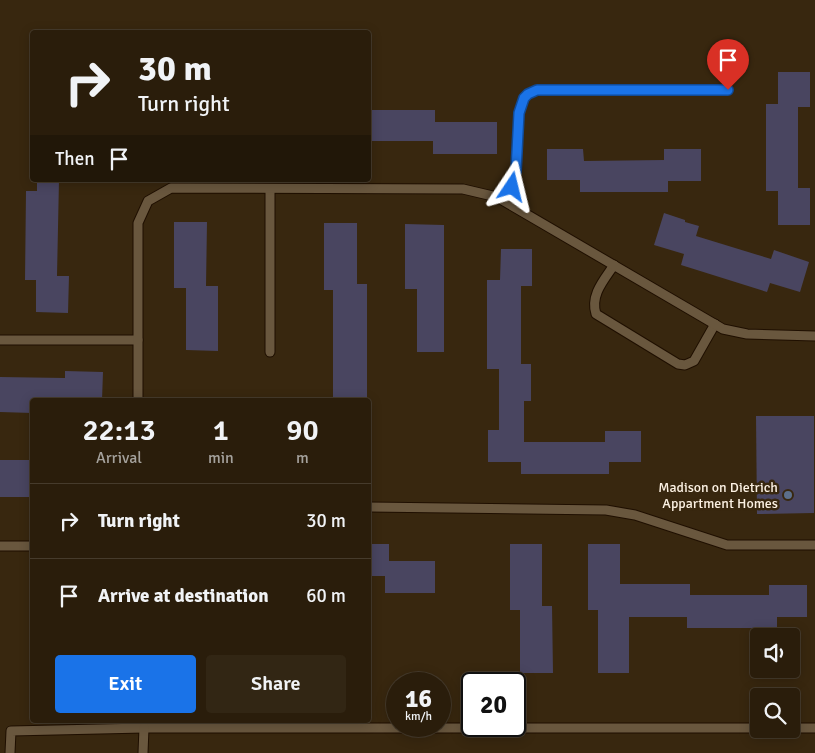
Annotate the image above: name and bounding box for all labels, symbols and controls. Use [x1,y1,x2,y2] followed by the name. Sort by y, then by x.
[707,39,749,90] pin
[714,46,742,74] icon: arrive
[138,47,212,90] text: 30 m
[55,50,120,115] icon: right
[138,90,230,117] text: Turn right
[105,145,133,173] icon: arrive
[55,147,95,171] text: Then
[485,160,537,212] position arrow
[82,412,156,449] text: 22:13
[213,412,229,449] text: 1
[286,412,319,449] text: 90
[96,448,142,468] text: Arrival
[208,448,234,468] text: min
[296,448,309,468] text: m
[658,479,778,512] place label: Madison on Dietrich Appartment Homes
[782,489,794,501] marker: Madison on Dietrich Appartment Homes
[55,507,83,535] icon: right
[98,509,180,533] text: Turn right
[306,509,346,533] text: 30 m
[55,582,83,610] icon: arrive
[98,584,269,608] text: Arrive at destination
[306,584,346,608] text: 60 m
[750,628,800,738] map controls
[750,628,800,678] button: sound
[55,655,196,713] button: Exit
[206,655,346,713] button: Share
[461,672,526,737] speed limit sign: 20
[405,683,432,714] text: 16
[750,688,800,738] button: search
[405,709,432,724] text: km/h

